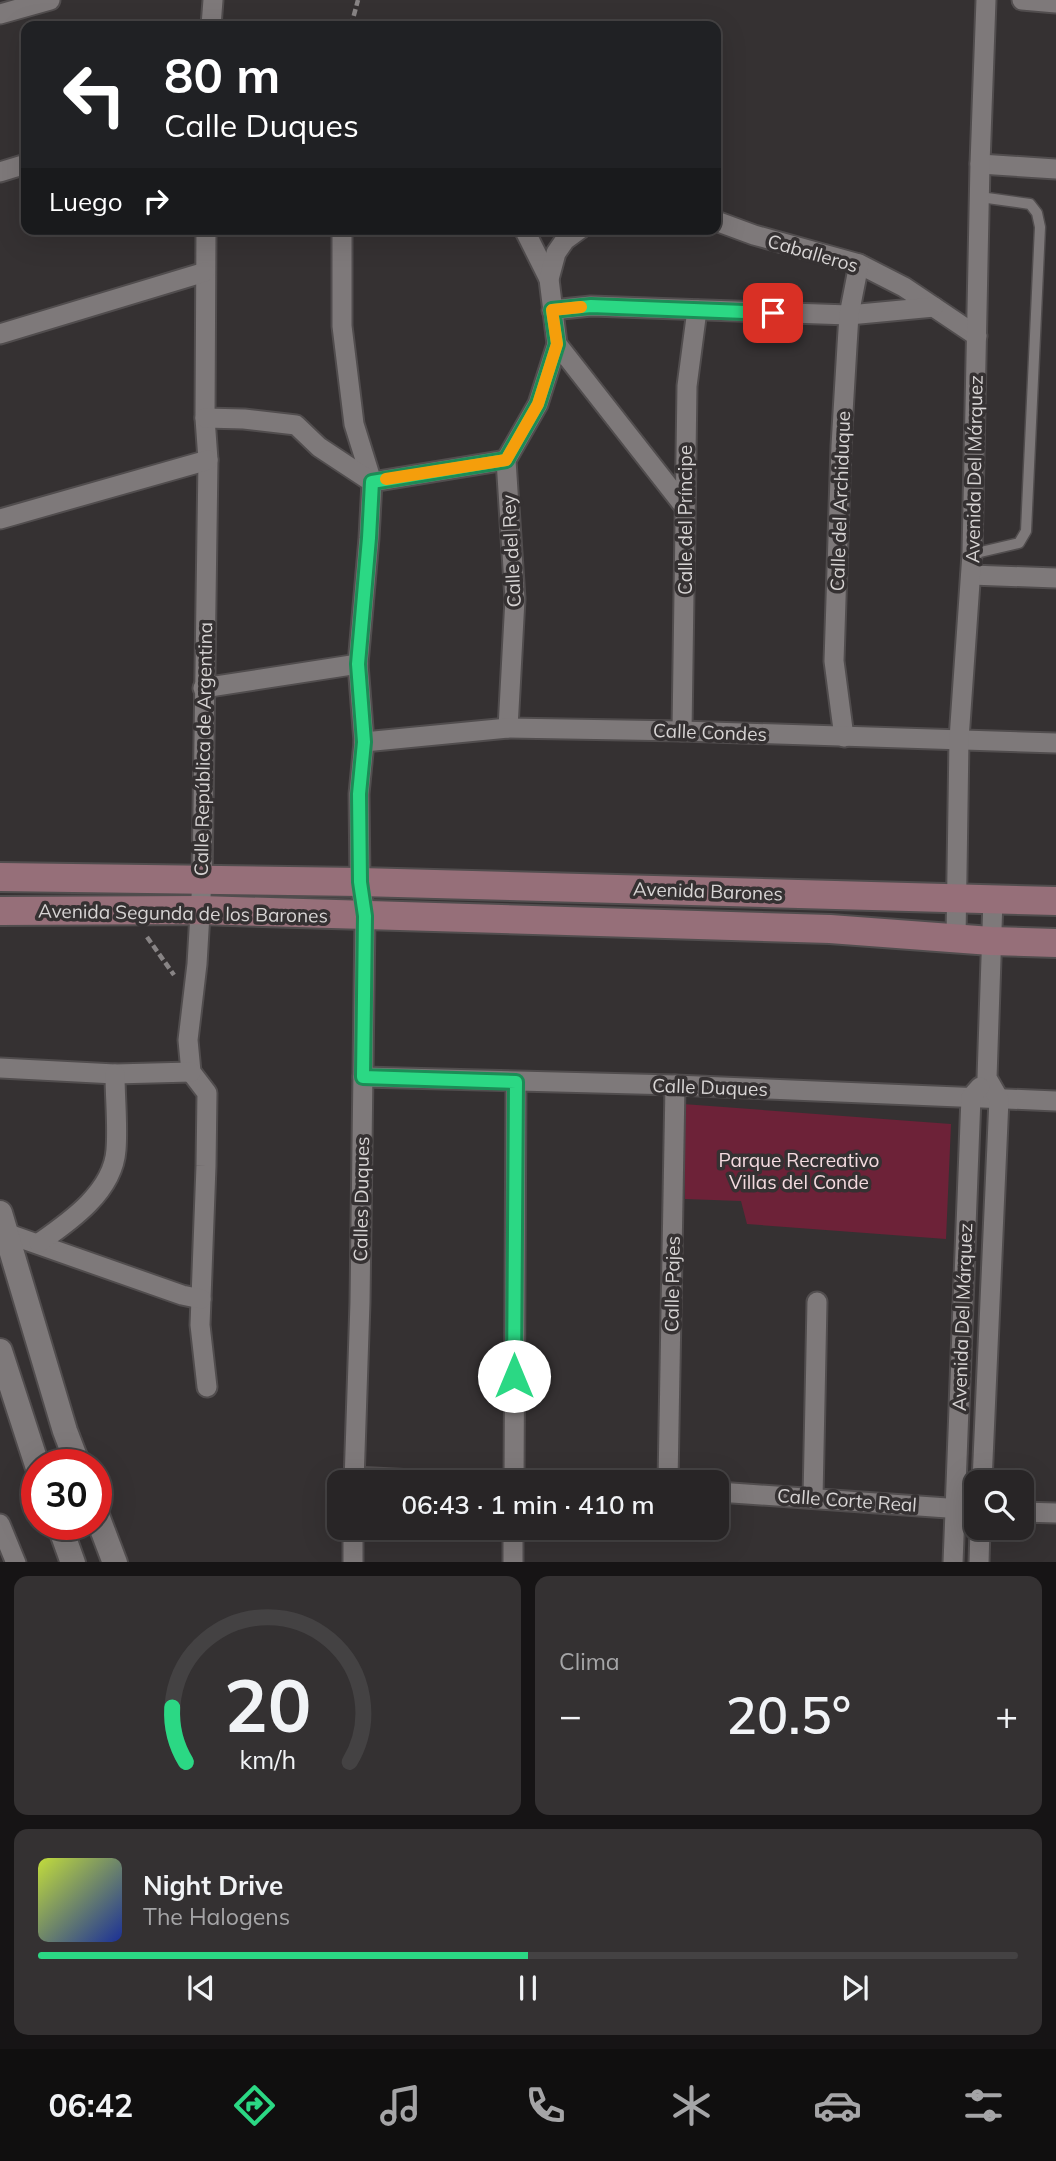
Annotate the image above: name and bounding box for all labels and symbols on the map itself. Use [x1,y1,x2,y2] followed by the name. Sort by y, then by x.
[765,229,861,277] street label: Caballeros
[743,283,803,343] pin
[960,375,988,563] street label: Avenida Del Márquez
[825,410,855,592] street label: Calle del Archiduque
[673,445,697,595] street label: Calle del Príncipe
[496,494,526,608] street label: Calle del Rey
[189,622,217,876] street label: Calle República de Argentina
[653,718,767,746] street label: Calle Condes
[633,876,783,906] street label: Avenida Barones
[38,898,328,928] street label: Avenida Segunda de los Barones
[652,1073,768,1101] street label: Calle Duques
[348,1136,374,1262] street label: Calles Duques
[719,1148,879,1194] park label: Parque Recreativo Villas del Conde
[947,1222,977,1411] street label: Avenida Del Márquez
[659,1236,685,1332] street label: Calle Pajes
[477,1339,551,1413] position arrow
[21,1449,112,1540] speed limit sign: 30
[776,1483,918,1517] street label: Calle Corte Real

